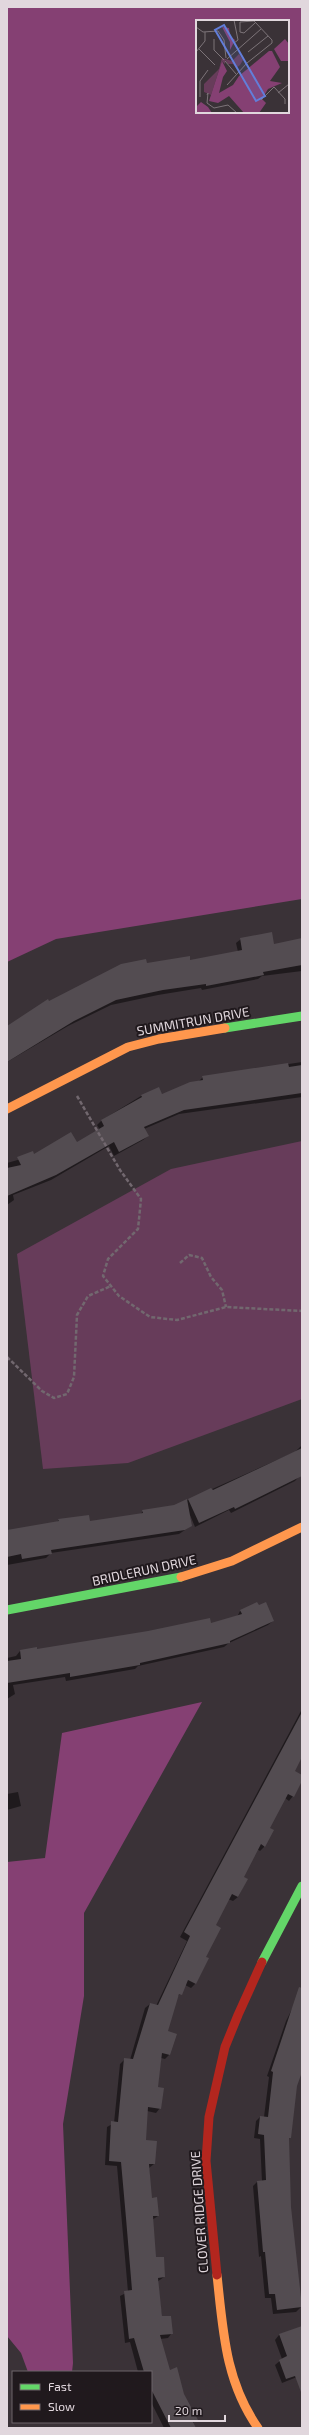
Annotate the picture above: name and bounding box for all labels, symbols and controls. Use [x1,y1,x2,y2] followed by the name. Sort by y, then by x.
[196,20,289,113] inset map
[136,1003,250,1039] street label: SUMMITRUN DRIVE
[90,1551,198,1589] street label: BRIDLERUN DRIVE
[187,2150,211,2274] street label: CLOVER RIDGE DRIVE
[12,2371,152,2423] legend
[48,2379,72,2393] text: Fast
[169,2397,225,2423] scale bar
[48,2399,75,2413] text: Slow
[175,2403,202,2417] text: 20 m

